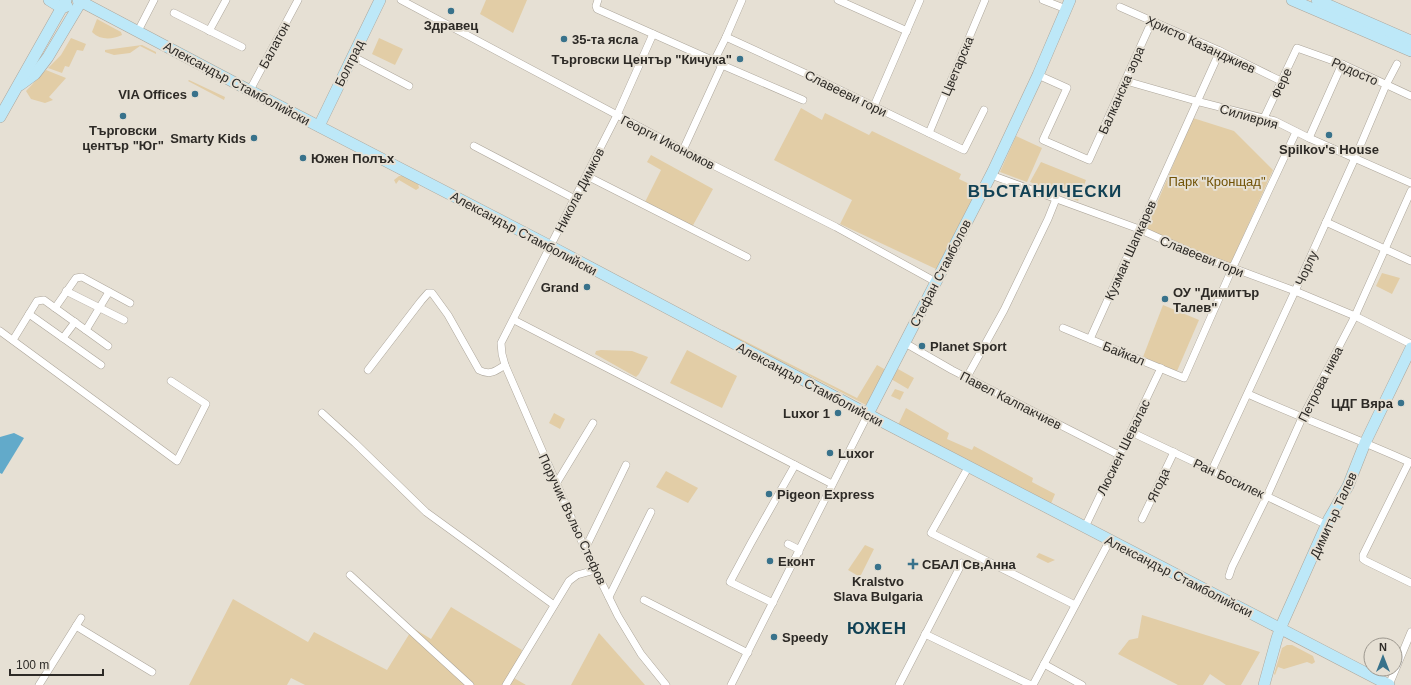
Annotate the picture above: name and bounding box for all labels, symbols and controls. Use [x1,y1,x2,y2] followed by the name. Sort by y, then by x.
[446,6,456,16] marker: Здравец
[1144,13,1258,76] street label: Христо Казанджиев
[424,18,478,33] place label: Здравец
[256,19,293,71] street label: Балатон
[572,32,639,47] place label: 35-та ясла
[938,33,977,98] street label: Цветарска
[559,34,569,44] marker: 35-та ясла
[332,37,367,89] street label: Болград
[161,38,313,128] street label: Александър Стамболийски
[1095,43,1148,136] street label: Балканска зора
[552,52,732,67] place label: Търговски Център "Кичука"
[735,54,745,64] marker: Търговски Център "Кичука"
[1329,55,1380,88] street label: Родосто
[1268,66,1295,101] street label: Фере
[802,67,889,120] street label: Славееви гори
[118,87,187,102] place label: VIA Offices
[190,89,200,99] marker: VIA Offices
[1218,101,1280,132] street label: Силиврия
[118,111,128,121] marker: Търговски център "Юг"
[618,112,717,173] street label: Георги Икономов
[82,123,164,153] place label: Търговски център "Юг"
[1324,130,1334,140] marker: Spilkov's House
[170,131,246,146] place label: Smarty Kids
[249,133,259,143] marker: Smarty Kids
[1279,142,1379,157] place label: Spilkov's House
[552,145,607,235] street label: Никола Димков
[311,151,395,166] place label: Южен Полъх
[298,153,308,163] marker: Южен Полъх
[1168,174,1266,189] park label: Парк "Кронщад"
[968,182,1122,201] district label: ВЪСТАНИЧЕСКИ
[448,188,600,278] street label: Александър Стамболийски
[1102,198,1159,302] street label: Кузман Шапкарев
[907,217,974,329] street label: Стефан Стамболов
[1158,233,1246,280] street label: Славееви гори
[1292,248,1321,288] street label: Чорлу
[541,280,579,295] place label: Grand
[582,282,592,292] marker: Grand
[1173,285,1259,315] place label: ОУ "Димитър Талев"
[1160,294,1170,304] marker: ОУ "Димитър Талев"
[1101,338,1147,369] street label: Байкал
[734,339,886,429] street label: Александър Стамболийски
[930,339,1007,354] place label: Planet Sport
[917,341,927,351] marker: Planet Sport
[1295,343,1346,424] street label: Петрова нива
[958,368,1064,433] street label: Павел Калпакчиев
[1331,396,1394,411] place label: ЦДГ Вяра
[1094,397,1153,497] street label: Люсиен Шевалас
[1396,398,1406,408] marker: ЦДГ Вяра
[783,406,830,421] place label: Luxor 1
[833,408,843,418] marker: Luxor 1
[838,446,874,461] place label: Luxor
[825,448,835,458] marker: Luxor
[536,451,610,587] street label: Поручик Въльо Стефов
[1191,456,1267,502] street label: Ран Босилек
[1144,465,1173,505] street label: Ягода
[1307,470,1360,561] street label: Димитър Талев
[777,487,875,502] place label: Pigeon Express
[764,489,774,499] marker: Pigeon Express
[1102,533,1255,620] street label: Александър Стамболийски
[778,554,815,569] place label: Еконт
[765,556,775,566] marker: Еконт
[922,557,1017,572] place label: СБАЛ Св,Анна
[907,558,919,570] marker: СБАЛ Св,Анна
[873,562,883,572] marker: Kralstvo Slava Bulgaria
[833,574,924,604] place label: Kralstvo Slava Bulgaria
[847,619,907,638] district label: ЮЖЕН
[782,630,829,645] place label: Speedy
[769,632,779,642] marker: Speedy
[1363,637,1403,677] north arrow
[1379,641,1387,653] text: N
[10,651,103,677] scale bar
[16,658,49,672] text: 100 m

